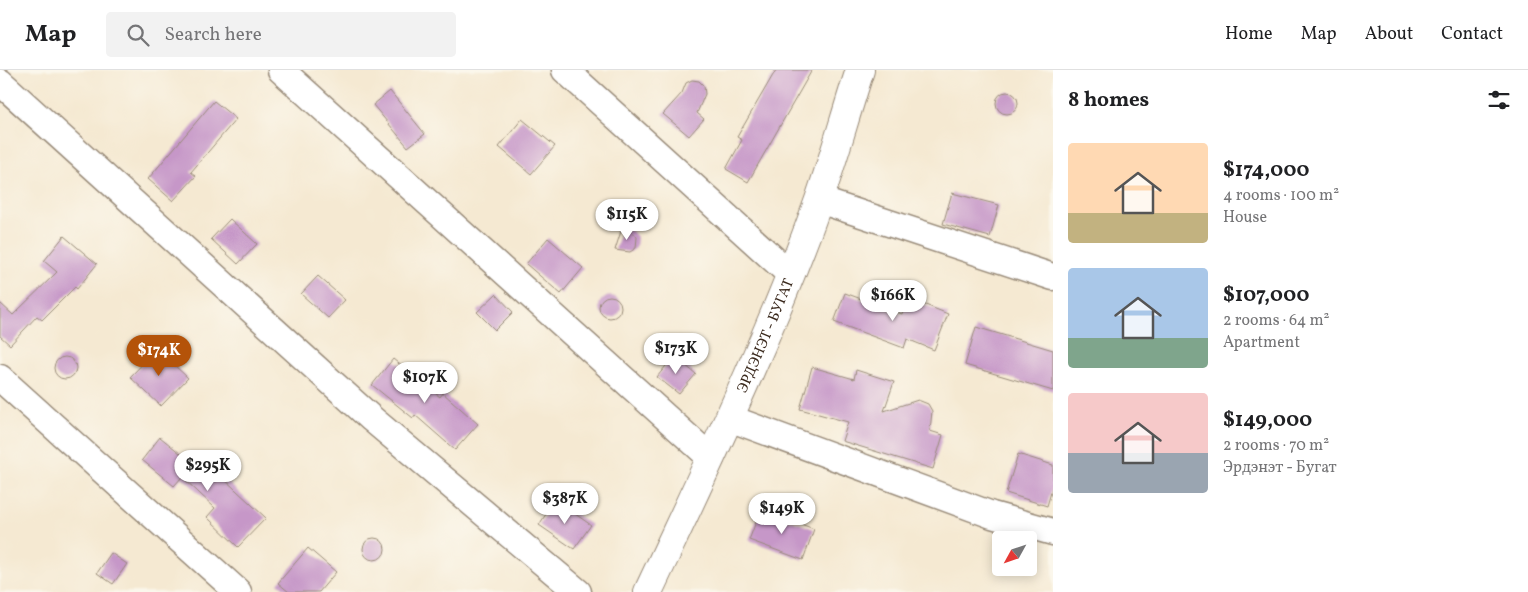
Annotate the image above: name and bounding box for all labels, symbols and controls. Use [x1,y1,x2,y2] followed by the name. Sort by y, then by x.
[106,12,456,57] search box
[25,18,76,52] text: Map
[124,21,152,49] icon: search
[164,22,262,48] text: Search here
[1225,22,1273,47] text: Home
[1301,22,1337,47] text: Map
[1365,22,1413,47] text: About
[1441,22,1503,47] text: Contact
[1068,86,1149,115] text: 8 homes
[1485,86,1513,114] icon: filters
[1223,156,1310,185] text: $174,000
[1108,163,1168,223] icon: home
[1223,185,1339,207] text: 4 rooms · 100 m²
[592,198,662,241] pin: $115K
[606,204,648,226] text: $115K
[1223,207,1267,229] text: House
[733,276,800,397] street label: ЭРДЭНЭТ - БУГАТ
[858,280,928,322] pin: $166K
[1223,281,1309,310] text: $107,000
[871,285,915,307] text: $166K
[1108,288,1168,348] icon: home
[1223,310,1330,332] text: 2 rooms · 64 m²
[641,332,711,375] pin: $173K
[1223,332,1300,354] text: Apartment
[124,334,194,377] pin: $174K
[655,338,697,360] text: $173K
[137,340,181,362] text: $174K
[390,362,460,404] pin: $107K
[403,367,447,389] text: $107K
[1223,406,1312,435] text: $149,000
[1108,413,1168,473] icon: home
[1223,435,1329,457] text: 2 rooms · 70 m²
[173,450,243,492] pin: $295K
[185,455,231,477] text: $295K
[1223,457,1337,479] text: Эрдэнэт - Бугат
[530,482,600,525] pin: $387K
[542,488,588,510] text: $387K
[747,492,817,535] pin: $149K
[759,498,805,520] text: $149K
[992,531,1038,576] north arrow
[992,531,1037,576] map controls

